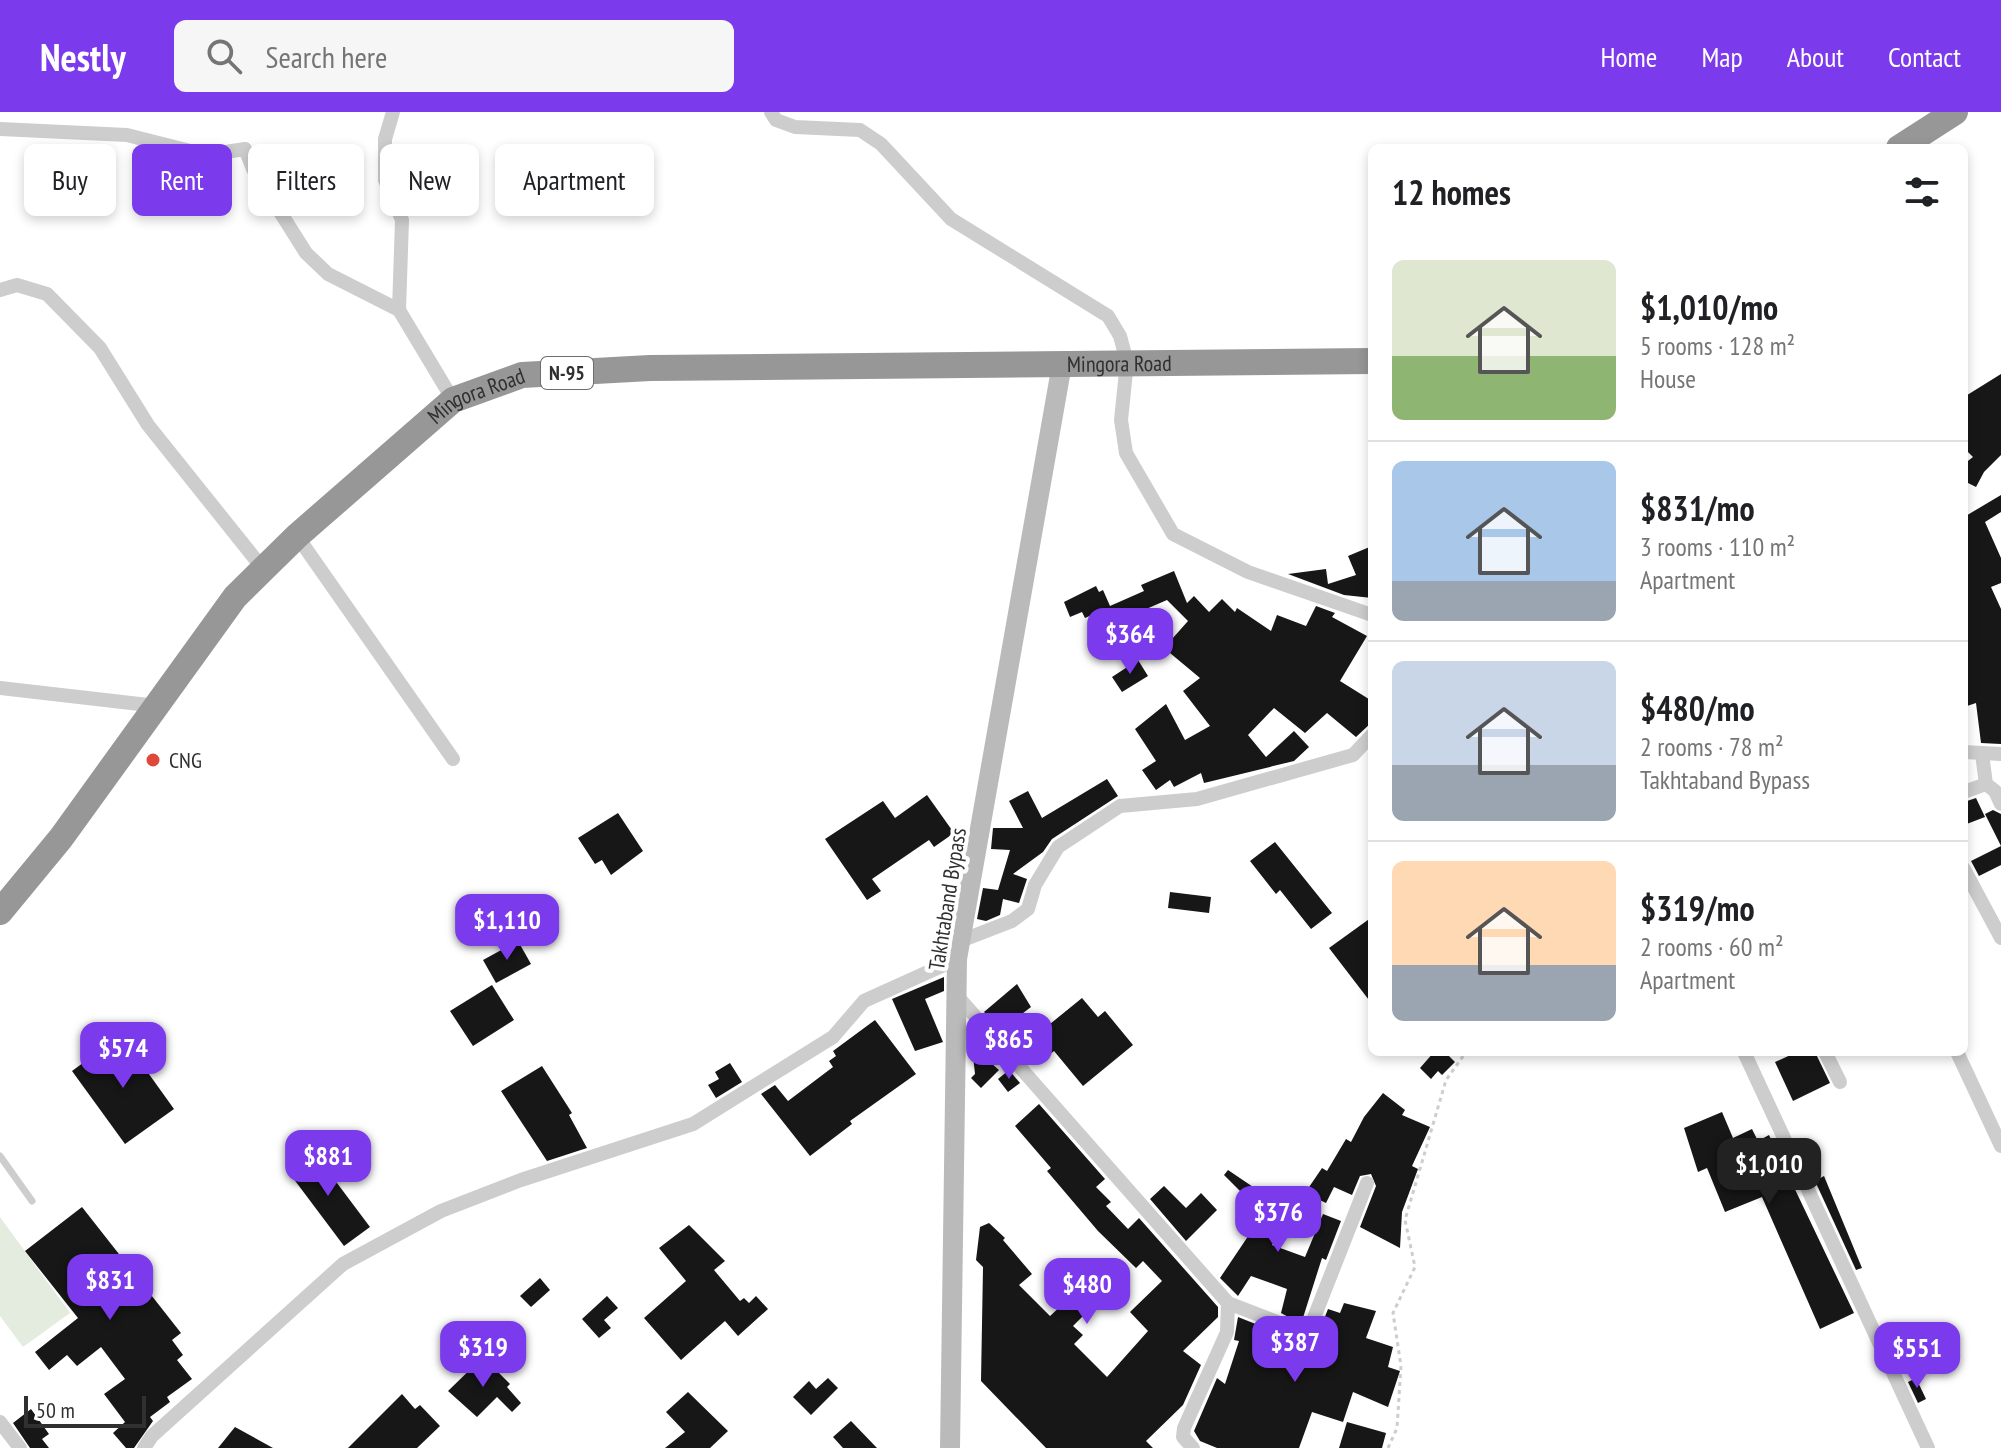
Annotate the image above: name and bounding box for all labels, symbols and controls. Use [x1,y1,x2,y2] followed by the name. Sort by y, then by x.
[174,20,734,92] search box
[40,32,126,81] text: Nestly
[202,34,246,78] icon: search
[266,37,387,76] text: Search here
[1601,38,1657,75] text: Home
[1701,38,1743,75] text: Map
[1787,38,1844,75] text: About
[1888,38,1961,75] text: Contact
[24,144,116,216] chip: Buy
[132,144,232,216] chip: Rent
[248,144,364,216] chip: Filters
[380,144,479,216] chip: New
[495,144,654,216] chip: Apartment
[1392,170,1511,214] text: 12 homes
[1900,170,1944,214] icon: filters
[1640,285,1778,329] text: $1,010/mo
[1456,292,1552,388] icon: home
[1640,329,1795,362] text: 5 rooms · 128 m²
[1067,349,1172,378] street label: Mingora Road
[541,357,593,389] road number: N-95
[422,361,528,430] street label: Mingora Road
[1640,362,1696,395] text: House
[1640,486,1755,530] text: $831/mo
[1456,493,1552,589] icon: home
[1640,530,1795,563] text: 3 rooms · 110 m²
[1640,563,1735,596] text: Apartment
[1083,608,1177,676] pin: $364
[1105,617,1155,650] text: $364
[1640,686,1755,730] text: $480/mo
[1456,693,1552,789] icon: home
[1640,730,1784,763] text: 2 rooms · 78 m²
[169,746,202,774] place label: CNG
[144,751,162,769] marker: CNG
[1640,763,1810,796] text: Takhtaband Bypass
[922,826,972,972] street label: Takhtaband Bypass
[1640,886,1755,930] text: $319/mo
[1456,893,1552,989] icon: home
[442,894,572,962] pin: $1,110
[473,903,541,936] text: $1,110
[1640,930,1784,963] text: 2 rooms · 60 m²
[1640,963,1735,996] text: Apartment
[962,1013,1056,1081] pin: $865
[76,1022,170,1090] pin: $574
[984,1022,1034,1055] text: $865
[98,1031,148,1064] text: $574
[281,1130,375,1198] pin: $881
[1704,1138,1834,1206] pin: $1,010
[303,1139,353,1172] text: $881
[1735,1147,1803,1180] text: $1,010
[1231,1186,1325,1254] pin: $376
[1253,1195,1303,1228] text: $376
[63,1254,157,1322] pin: $831
[1040,1258,1134,1326] pin: $480
[85,1263,135,1296] text: $831
[1062,1267,1112,1300] text: $480
[1248,1316,1342,1384] pin: $387
[436,1321,530,1389] pin: $319
[1870,1322,1964,1390] pin: $551
[1270,1325,1320,1358] text: $387
[458,1330,508,1363] text: $319
[1892,1331,1942,1364] text: $551
[24,1392,146,1428] scale bar
[36,1396,75,1424] text: 50 m

